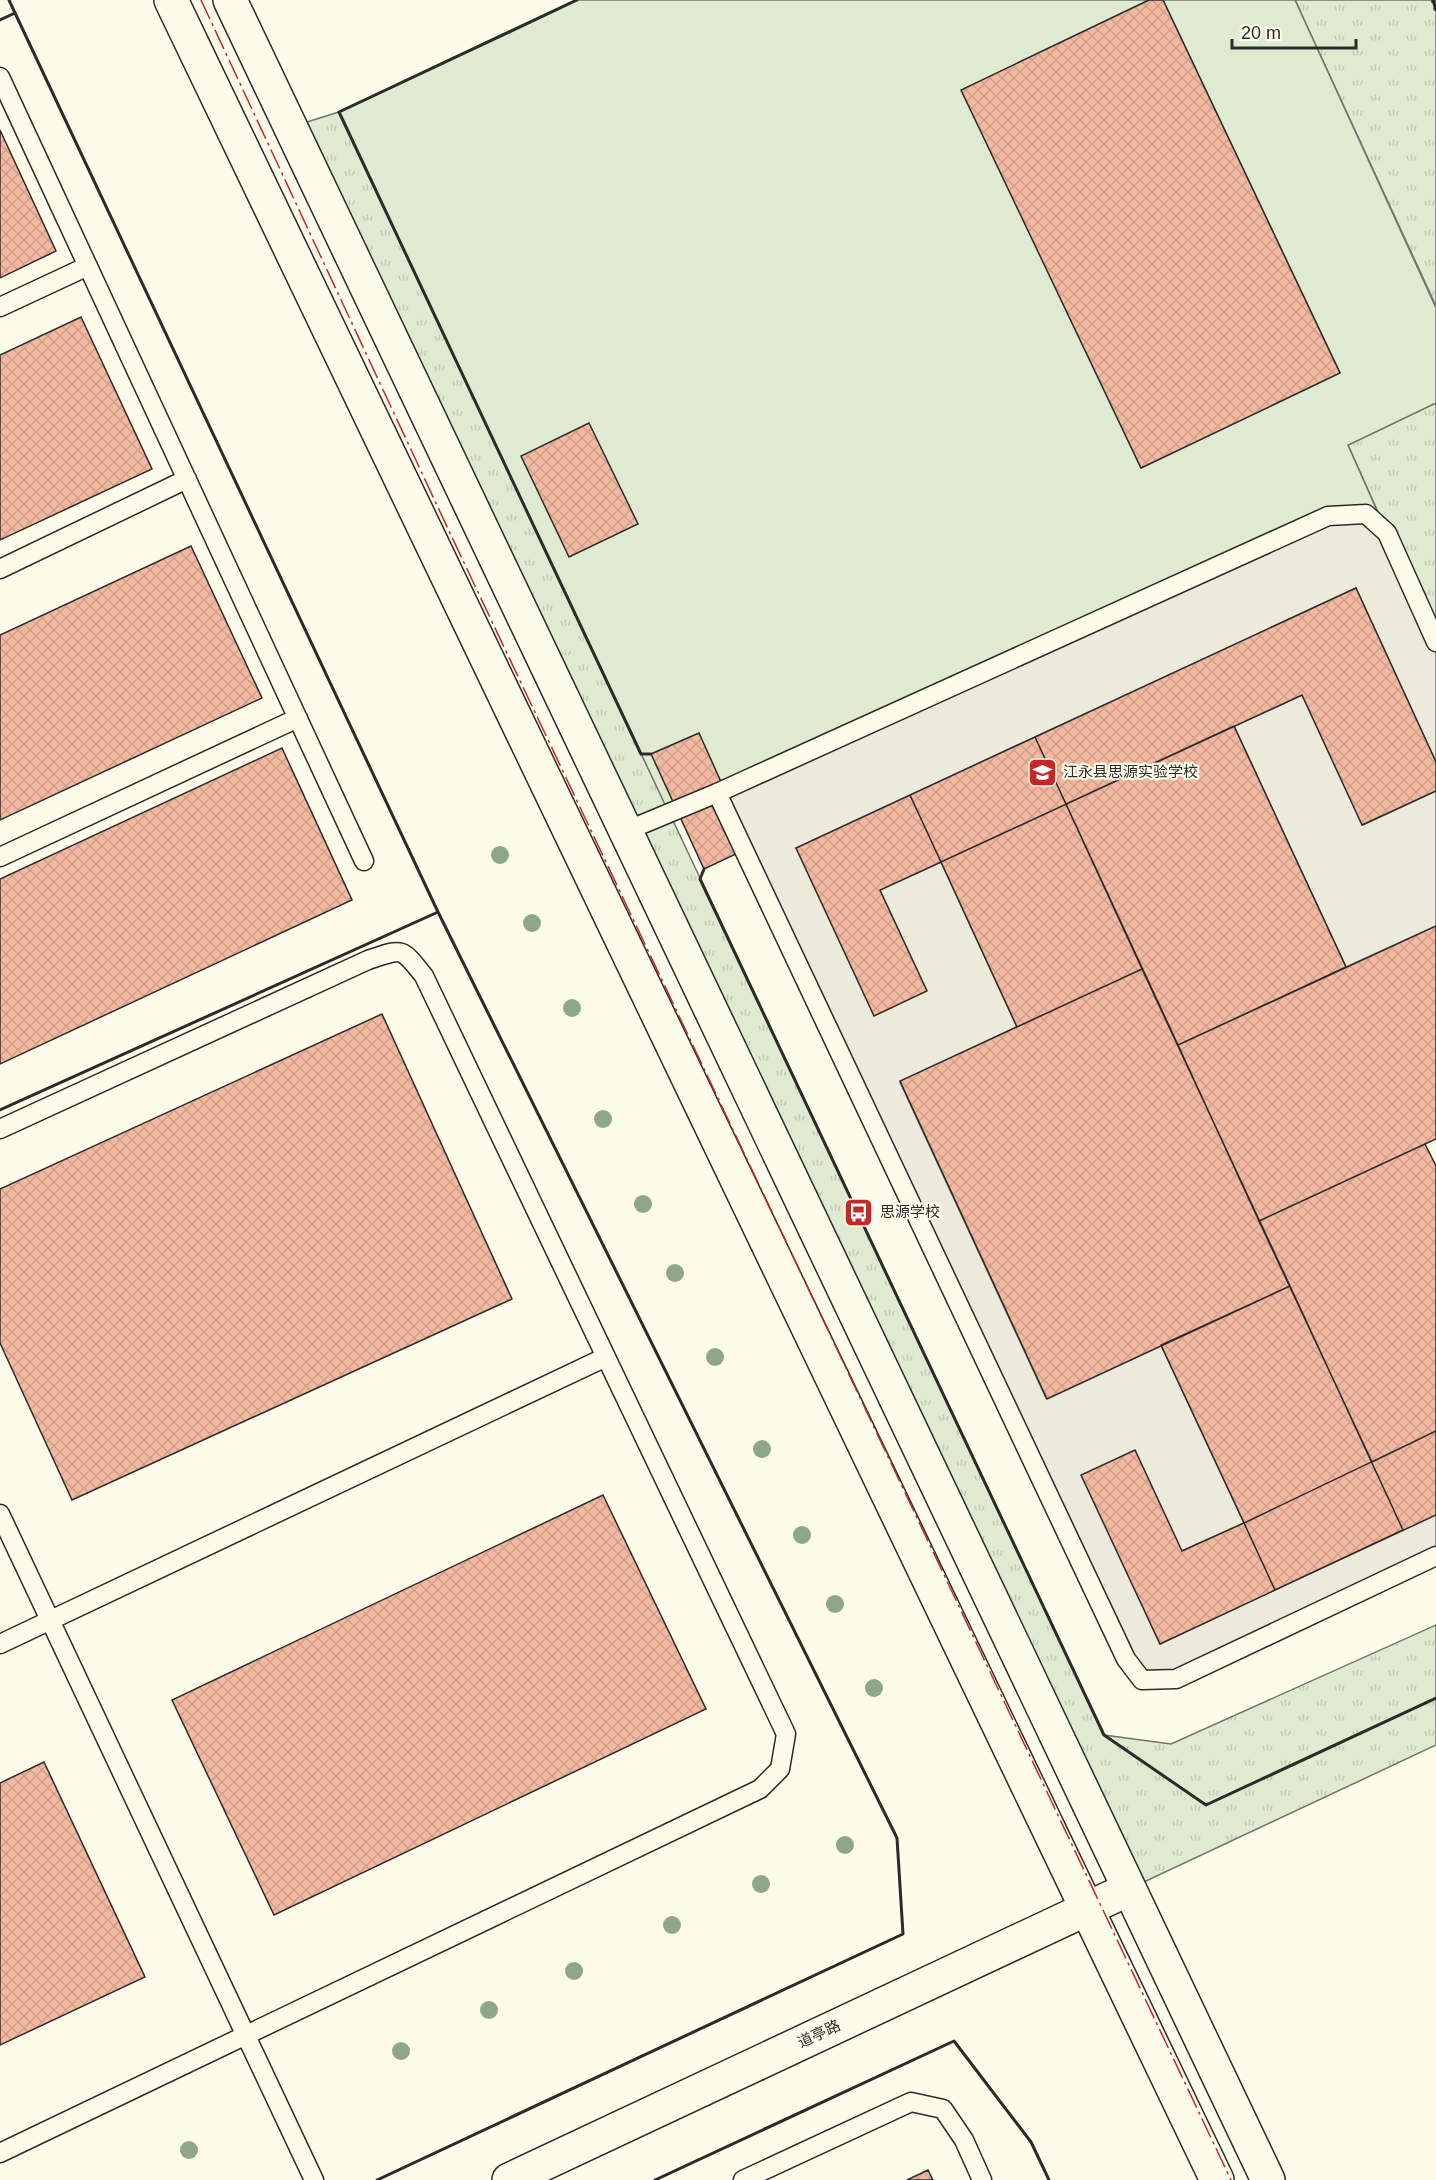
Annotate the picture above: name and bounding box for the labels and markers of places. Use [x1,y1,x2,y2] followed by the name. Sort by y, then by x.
[1026,756,1058,788] school or university icon: 江永县思源实验学校
[1063,763,1198,780] place label: 江永县思源实验学校
[843,1196,875,1228] bus stop icon: 思源学校
[880,1203,940,1220] place label: 思源学校

